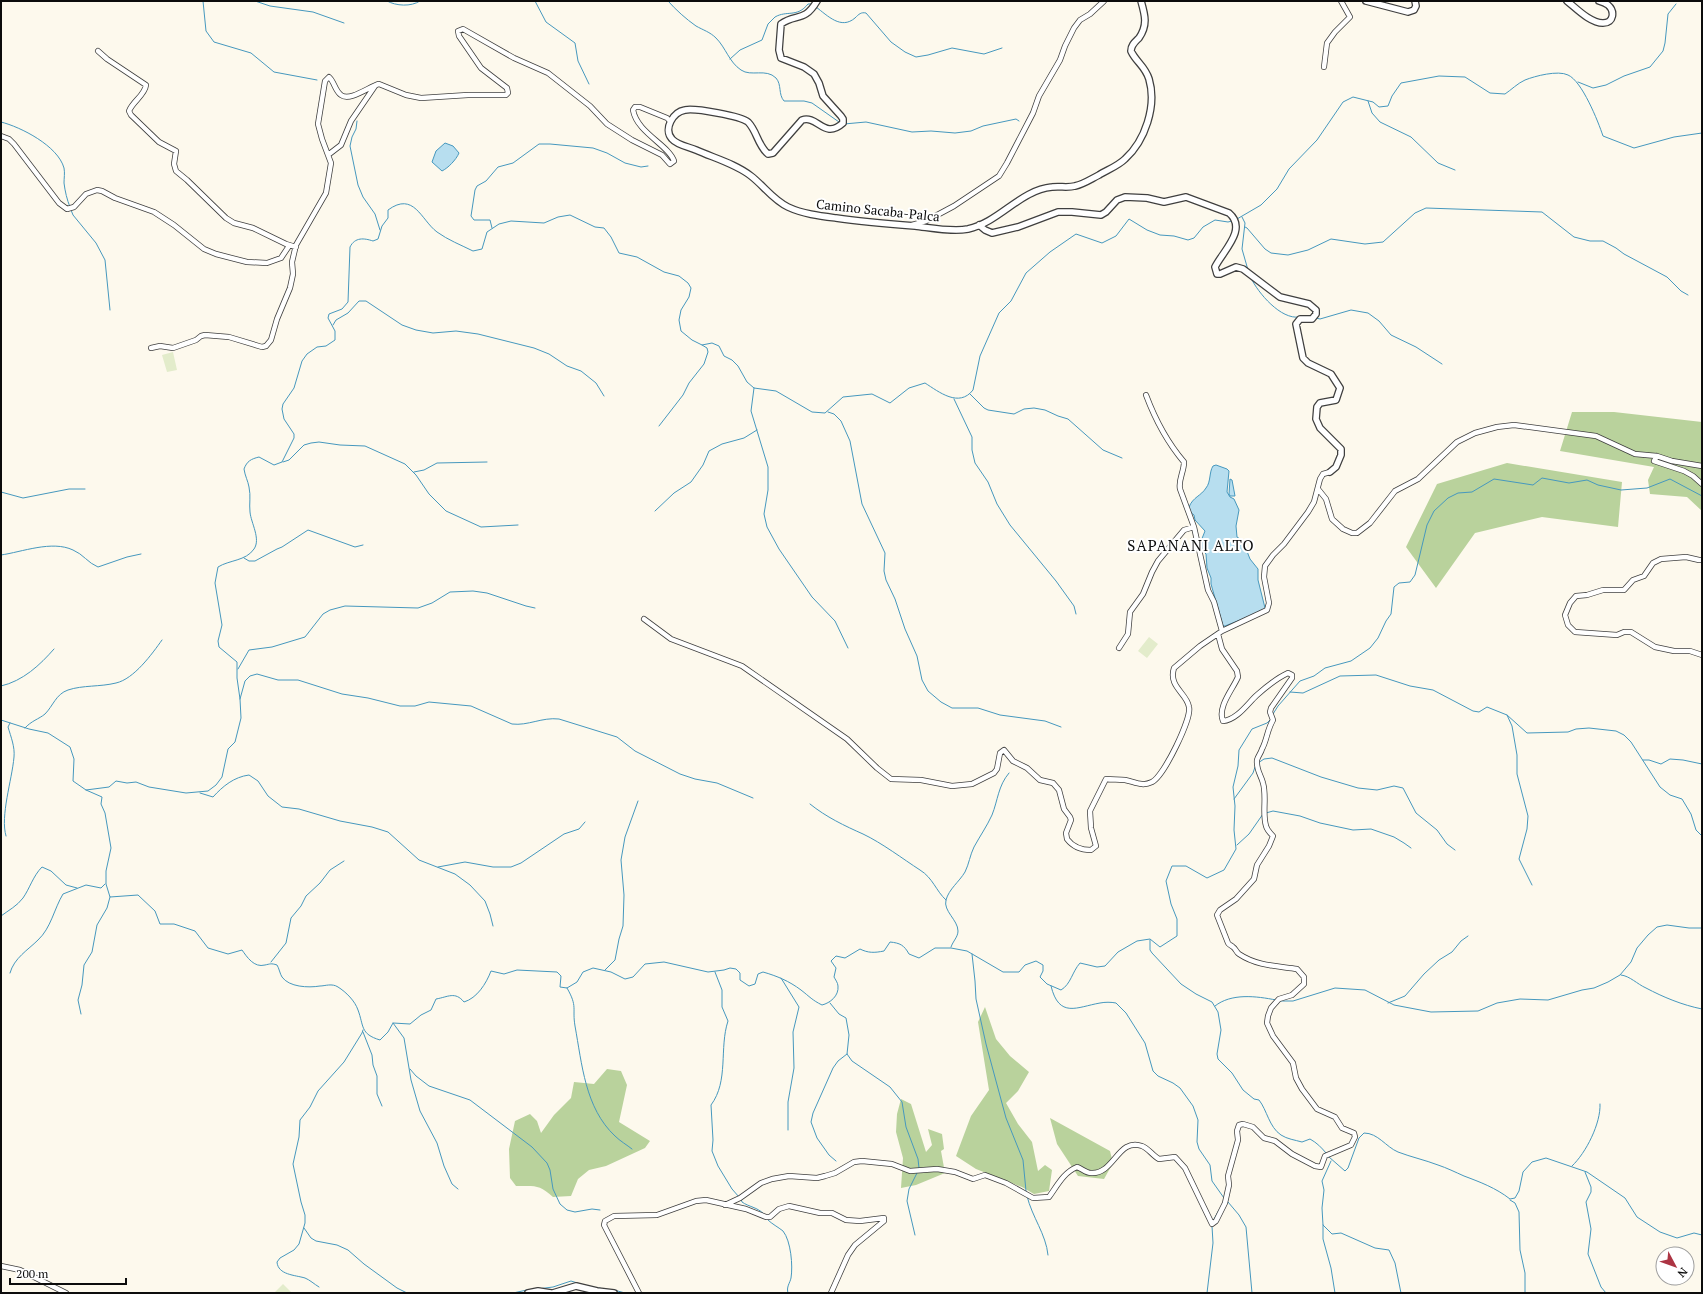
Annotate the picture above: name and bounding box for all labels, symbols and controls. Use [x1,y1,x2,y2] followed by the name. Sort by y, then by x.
[815,195,941,225] street label: Camino Sacaba-Palca
[1127,535,1255,555] district label: SAPANANI ALTO
[1655,1246,1695,1286] north arrow
[10,1260,126,1286] scale bar
[1674,1265,1691,1281] text: N
[16,1266,49,1281] text: 200 m

